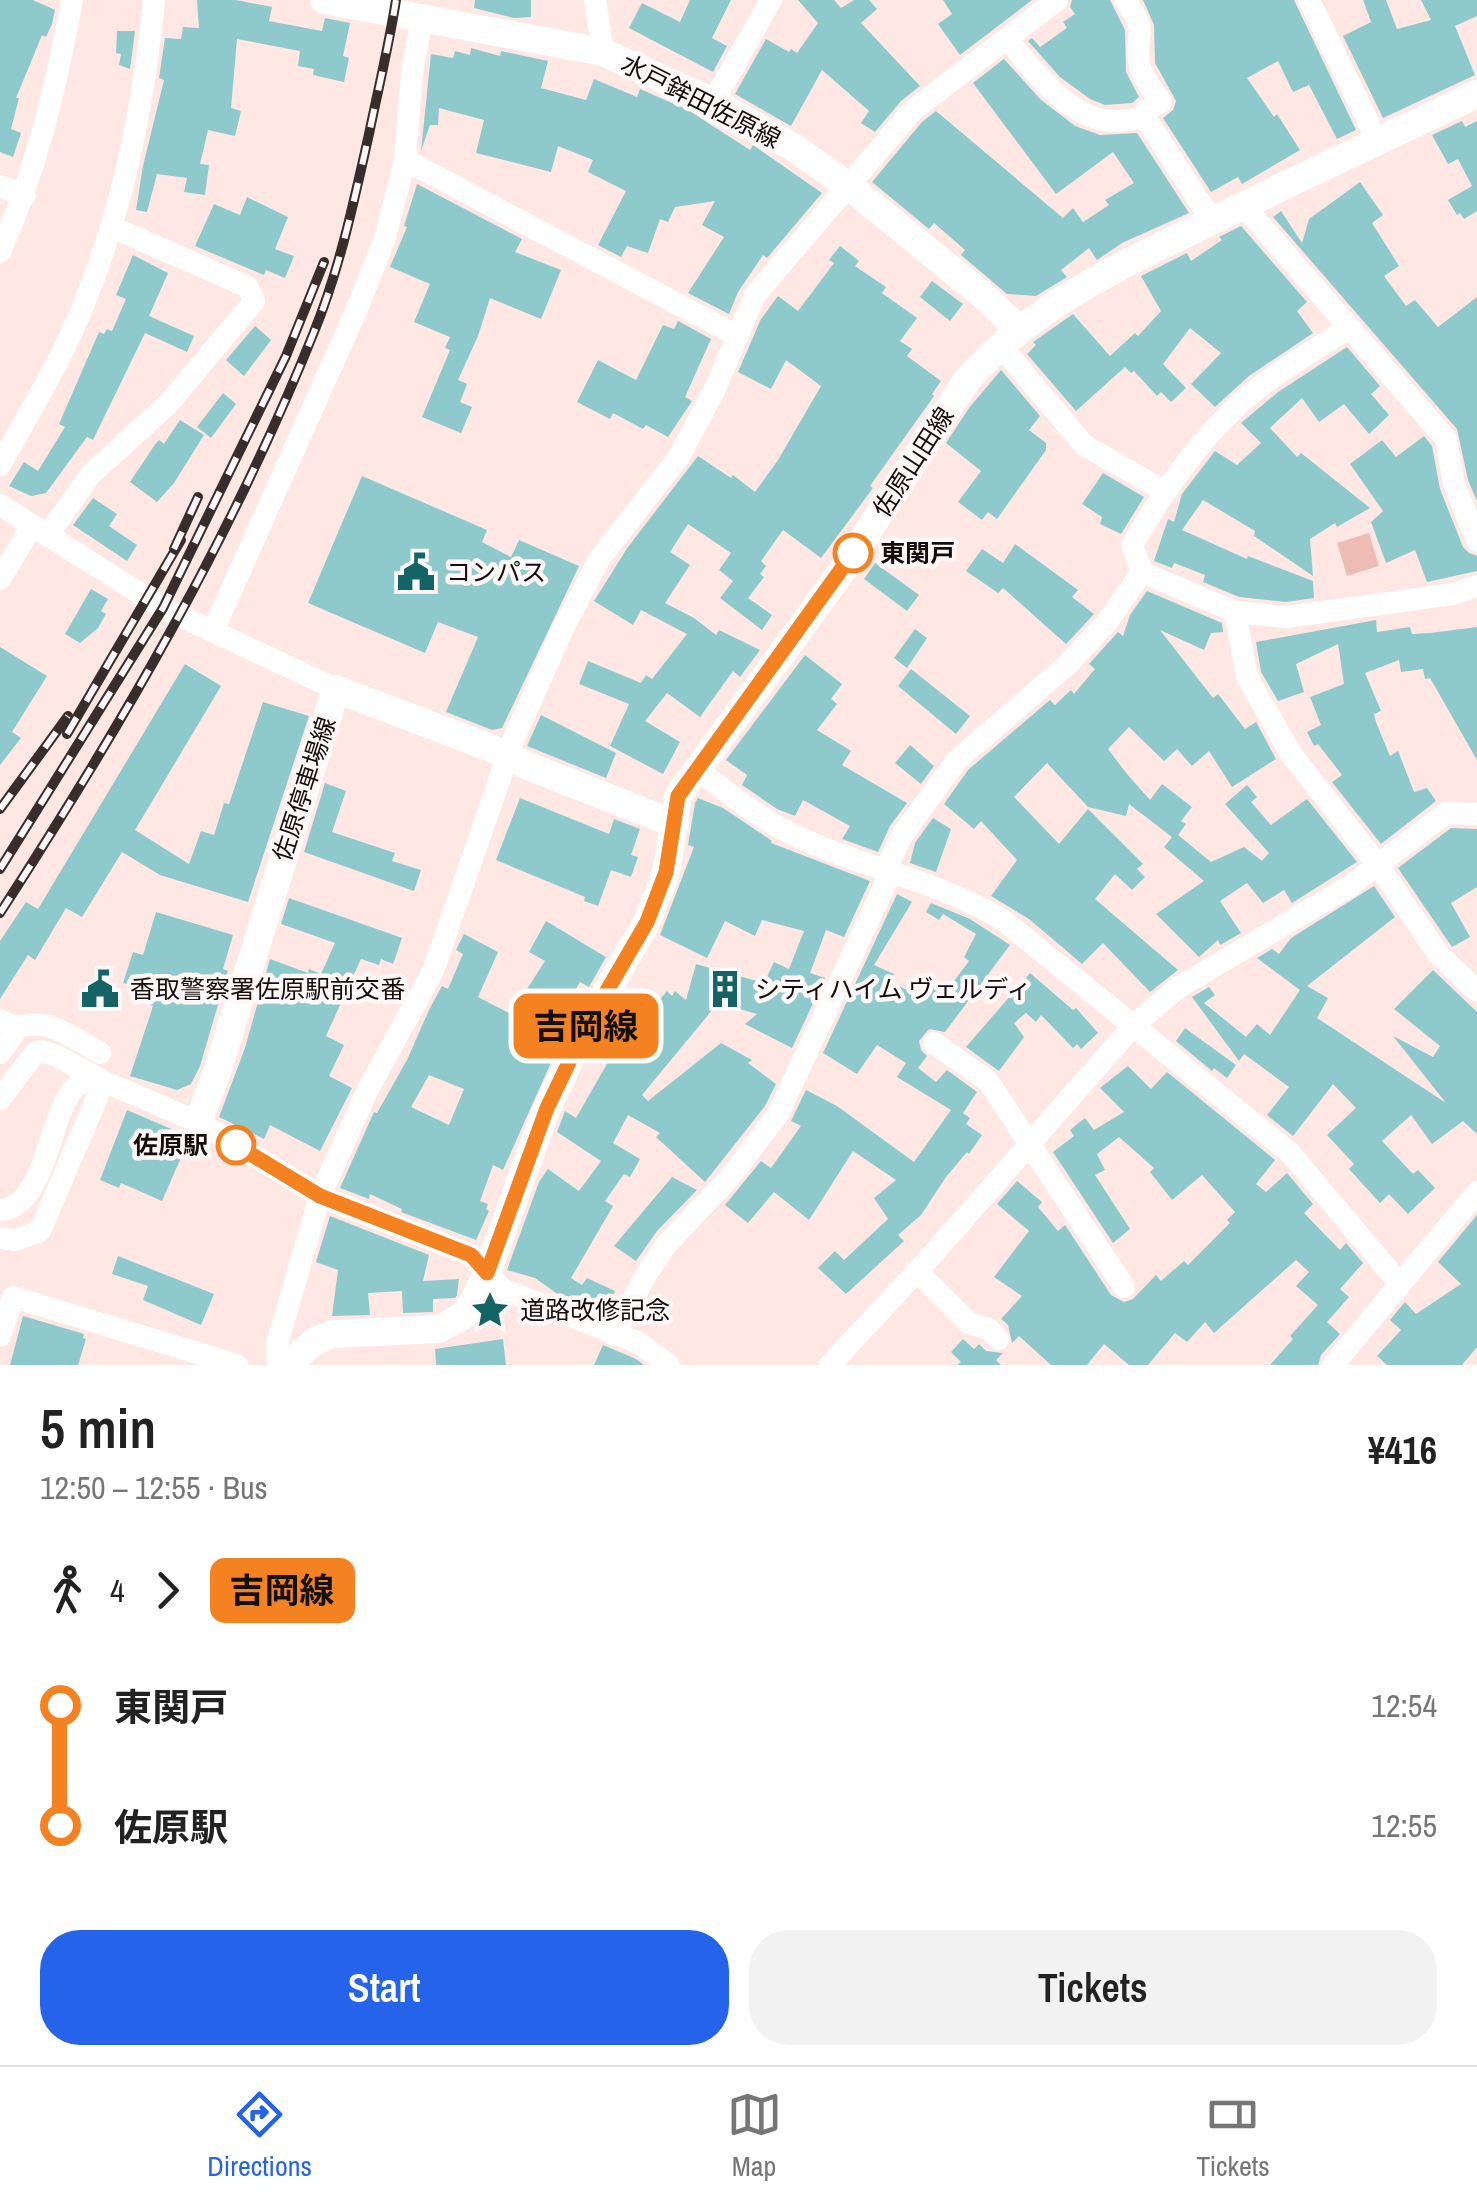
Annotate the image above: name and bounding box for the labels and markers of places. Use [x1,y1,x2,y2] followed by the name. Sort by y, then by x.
[834,534,872,572] marker: 東関戸
[880,536,955,570] place label: 東関戸
[395,551,437,593] public building icon: コンパス
[446,555,546,589] place label: コンパス
[79,968,121,1010] public building icon: 香取警察署佐原駅前交番
[704,968,746,1010] building icon: シティハイム ヴェルディ
[130,972,405,1006] place label: 香取警察署佐原駅前交番
[755,972,1031,1006] place label: シティハイム ヴェルディ
[217,1126,255,1164] marker: 佐原駅
[133,1128,208,1162] place label: 佐原駅
[469,1289,511,1331] place icon: 道路改修記念
[520,1293,670,1327] place label: 道路改修記念

